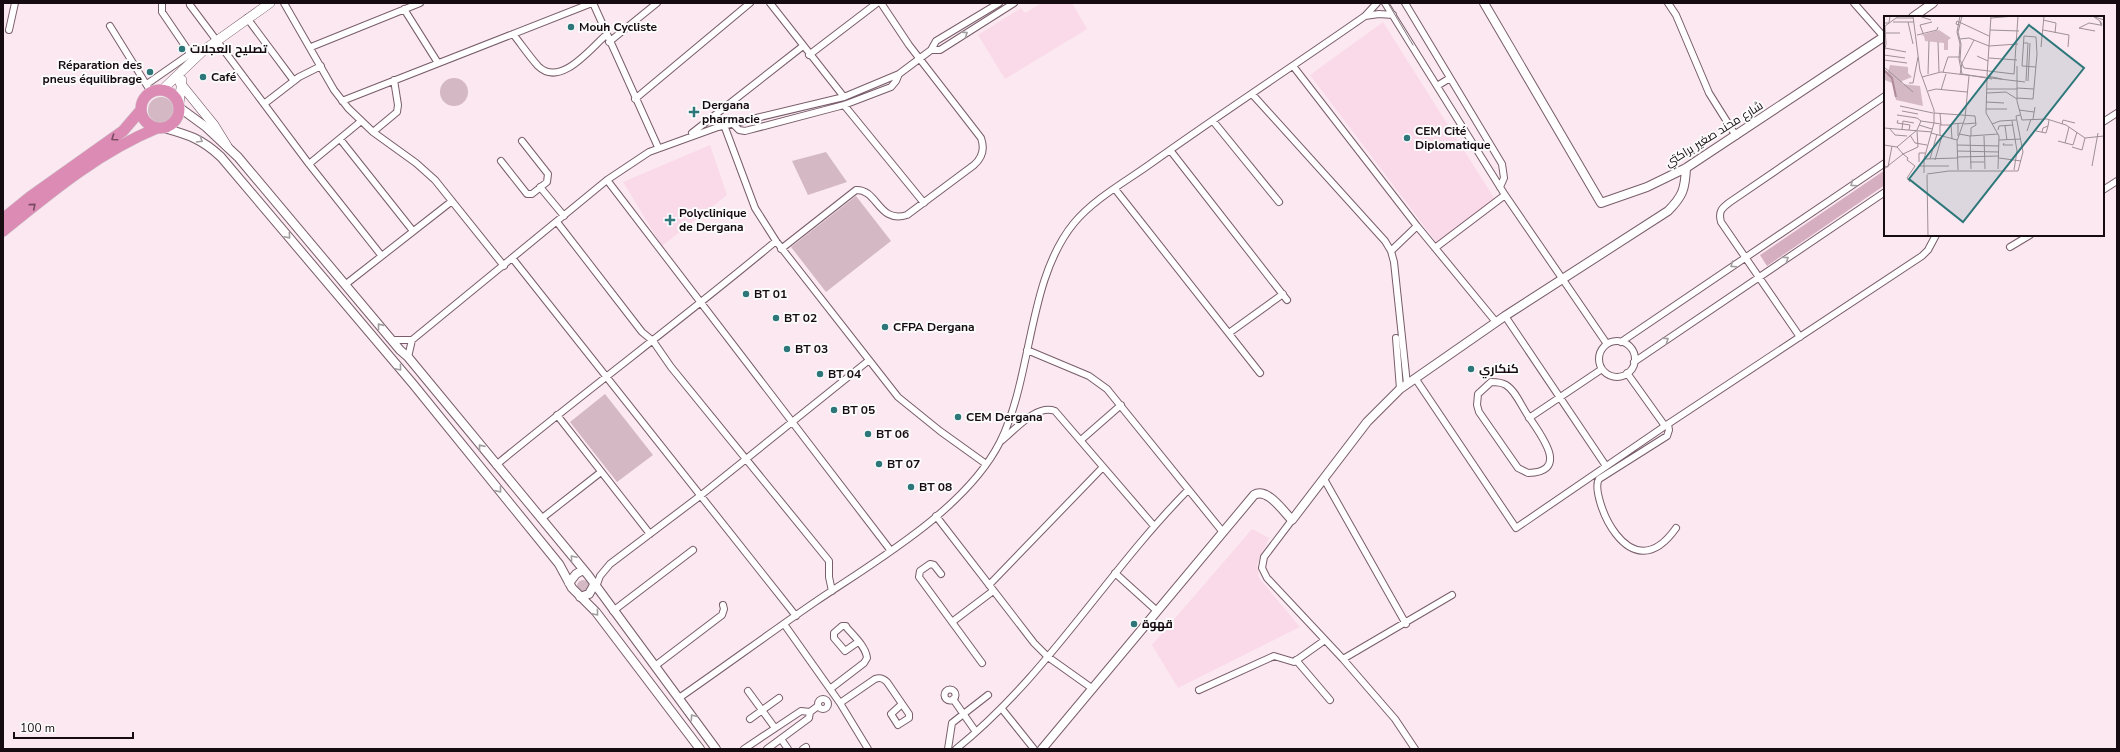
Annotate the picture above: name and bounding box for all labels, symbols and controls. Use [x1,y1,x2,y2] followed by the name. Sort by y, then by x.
[1884,16,2104,236] inset map
[579,19,657,35] place label: Mouh Cycliste
[566,22,576,32] marker: Mouh Cycliste
[960,31,967,38] one-way arrow
[190,41,268,58] place label: تصليح العجلات
[177,44,187,54] marker: تصليح العجلات
[42,57,142,87] place label: Réparation des pneus équilibrage
[145,67,155,77] marker: Réparation des pneus équilibrage
[211,69,237,85] place label: Café
[198,72,208,82] marker: Café
[702,97,760,127] place label: Dergana pharmacie
[1662,97,1767,172] street label: شارع محند صغير براكتي
[689,107,699,117] marker: Dergana pharmacie
[1415,123,1491,153] place label: CEM Cité Diplomatique
[111,133,118,141] one-way arrow
[1402,133,1412,143] marker: CEM Cité Diplomatique
[196,136,203,143] one-way arrow
[1850,180,1857,187] one-way arrow
[28,204,36,211] one-way arrow
[679,205,747,235] place label: Polyclinique de Dergana
[664,214,676,226] marker: Polyclinique de Dergana
[283,231,290,239] one-way arrow
[1782,256,1789,264] one-way arrow
[1731,260,1738,267] one-way arrow
[754,286,787,302] place label: BT 01
[741,289,751,299] marker: BT 01
[784,310,817,326] place label: BT 02
[771,313,781,323] marker: BT 02
[893,319,975,335] place label: CFPA Dergana
[880,322,890,332] marker: CFPA Dergana
[377,323,384,330] one-way arrow
[1662,338,1669,345] one-way arrow
[795,341,828,357] place label: BT 03
[782,344,792,354] marker: BT 03
[1479,361,1519,379] place label: كنكاري
[395,363,402,370] one-way arrow
[1466,364,1476,374] marker: كنكاري
[828,366,861,382] place label: BT 04
[815,369,825,379] marker: BT 04
[842,402,875,418] place label: BT 05
[829,405,839,415] marker: BT 05
[966,409,1043,425] place label: CEM Dergana
[953,412,963,422] marker: CEM Dergana
[876,426,909,442] place label: BT 06
[863,429,873,439] marker: BT 06
[479,444,486,451] one-way arrow
[887,456,920,472] place label: BT 07
[874,459,884,469] marker: BT 07
[919,479,952,495] place label: BT 08
[906,482,916,492] marker: BT 08
[494,485,501,492] one-way arrow
[571,555,578,562] one-way arrow
[592,609,599,616] one-way arrow
[1142,616,1173,632] place label: قهوة
[1129,619,1139,629] marker: قهوة
[14,714,133,740] scale bar
[691,715,698,722] one-way arrow
[20,720,55,736] text: 100 m

